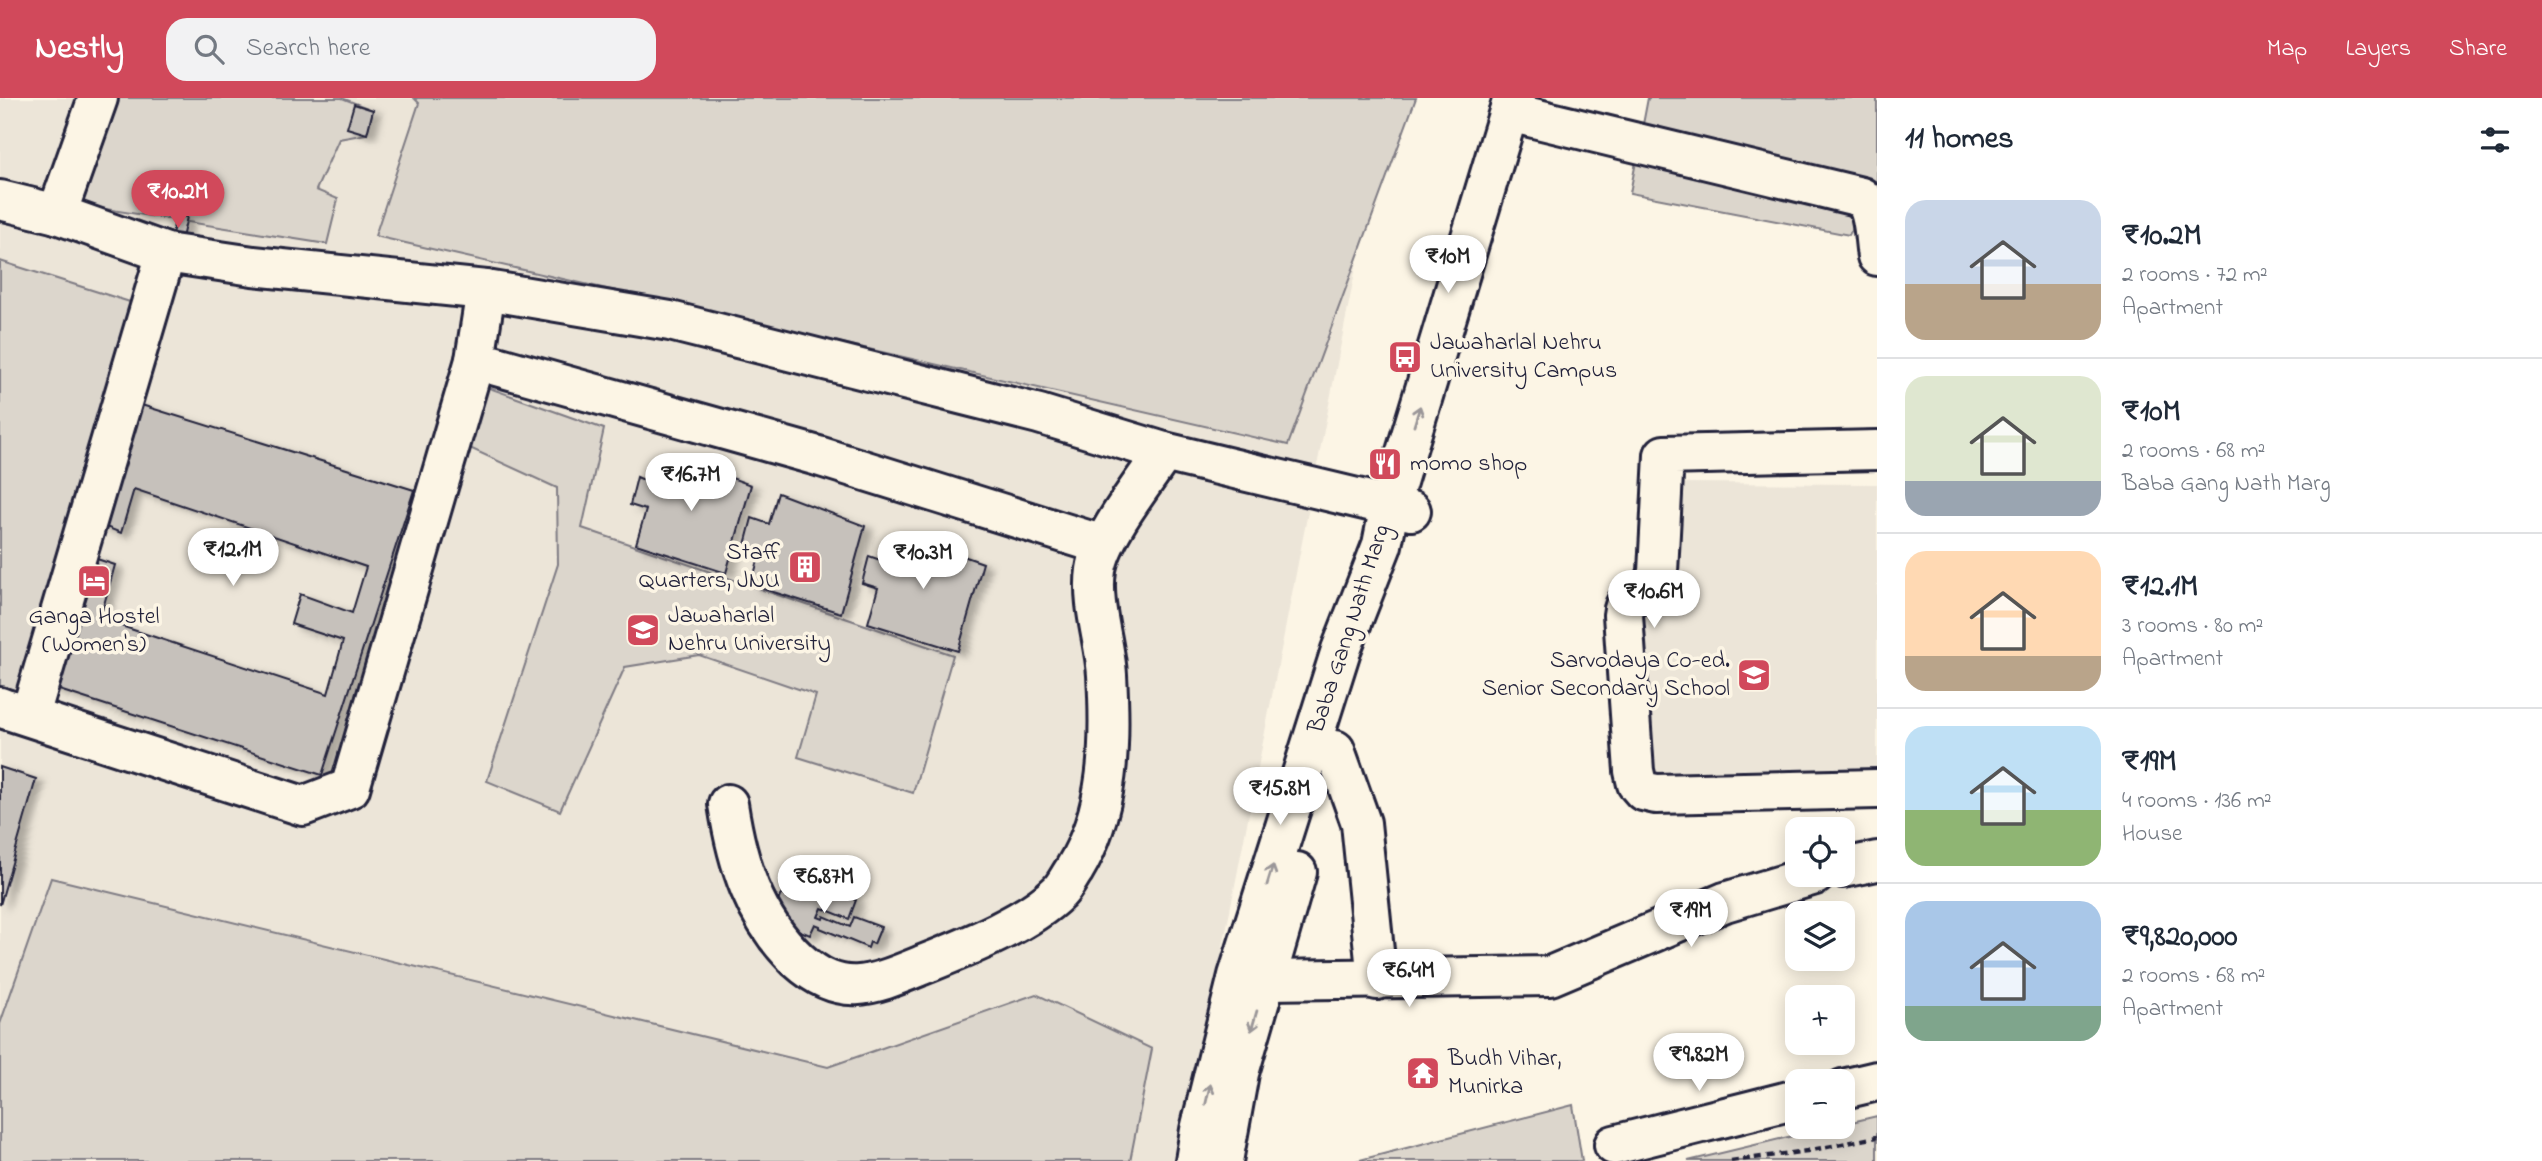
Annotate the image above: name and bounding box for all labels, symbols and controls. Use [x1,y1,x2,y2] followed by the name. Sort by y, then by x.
[166,18,656,81] search box
[35,25,124,73] text: Nestly
[190,30,228,68] icon: search
[246,30,370,68] text: Search here
[2267,32,2307,67] text: Map
[2345,32,2411,67] text: Layers
[2449,32,2507,67] text: Share
[1905,118,2013,162] text: 11 homes
[2476,121,2514,159] icon: filters
[121,170,235,230] pin: ₹10.2M
[147,176,209,209] text: ₹10.2M
[2122,215,2202,259] text: ₹10.2M
[1961,228,2045,312] icon: home
[1407,236,1489,295] pin: ₹10M
[1425,241,1471,274] text: ₹10M
[2122,259,2268,292] text: 2 rooms · 72 m²
[2122,292,2223,325] text: Apartment
[1430,326,1617,390] place label: Jawaharlal Nehru University Campus
[1386,338,1424,376] bus stop icon: Jawaharlal Nehru University Campus
[2122,391,2181,435] text: ₹10M
[1961,404,2045,488] icon: home
[1412,405,1425,427] one-way arrow
[2122,435,2265,468] text: 2 rooms · 68 m²
[1366,445,1404,483] restaurant icon: momo shop
[1410,447,1527,482] place label: momo shop
[634,454,748,513] pin: ₹16.7M
[661,459,721,492] text: ₹16.7M
[2122,468,2331,501] text: Baba Gang Nath Marg
[1299,520,1400,739] street label: Baba Gang Nath Marg
[176,528,290,588] pin: ₹12.1M
[866,532,980,591] pin: ₹10.3M
[204,534,262,567] text: ₹12.1M
[639,536,781,599] place label: Staff Quarters, JNU
[893,537,953,570] text: ₹10.3M
[786,548,824,586] building icon: Staff Quarters, JNU
[75,562,113,600] hotel icon: Ganga Hostel (Women's)
[2122,566,2198,610] text: ₹12.1M
[1597,570,1711,630] pin: ₹10.6M
[1624,576,1684,609] text: ₹10.6M
[1961,579,2045,663] icon: home
[668,599,831,663] place label: Jawaharlal Nehru University
[28,600,160,663] place label: Ganga Hostel (Women's)
[2122,610,2263,643] text: 3 rooms · 80 m²
[624,611,662,649] school or university icon: Jawaharlal Nehru University
[2122,643,2223,676] text: Apartment
[1482,644,1730,708] place label: Sarvodaya Co-ed. Senior Secondary School
[1735,656,1773,694] school or university icon: Sarvodaya Co-ed. Senior Secondary School
[2122,741,2177,785] text: ₹19M
[1961,754,2045,838] icon: home
[1223,768,1337,827] pin: ₹15.8M
[1249,773,1311,806] text: ₹15.8M
[2122,785,2272,818] text: 4 rooms · 136 m²
[1785,817,1855,1139] map controls
[1785,817,1855,887] button: locate
[2122,818,2182,851] text: House
[767,856,881,915] pin: ₹6.87M
[794,861,854,894] text: ₹6.87M
[1264,864,1277,886] one-way arrow
[1650,890,1732,949] pin: ₹19M
[1670,895,1712,928] text: ₹19M
[1785,901,1855,971] button: layers
[2122,916,2237,960] text: ₹9,820,000
[1961,929,2045,1013] icon: home
[1360,950,1458,1009] pin: ₹6.4M
[1383,955,1435,988] text: ₹6.4M
[2122,960,2265,993] text: 2 rooms · 68 m²
[1785,985,1855,1055] button: +
[2122,993,2223,1026] text: Apartment
[1247,1009,1260,1032] one-way arrow
[1642,1034,1756,1093] pin: ₹9.82M
[1669,1039,1729,1072] text: ₹9.82M
[1447,1042,1561,1105] place label: Budh Vihar, Munirka
[1404,1054,1442,1092] temple icon: Budh Vihar, Munirka
[1785,1069,1855,1139] button: −
[1202,1083,1216,1106] one-way arrow

